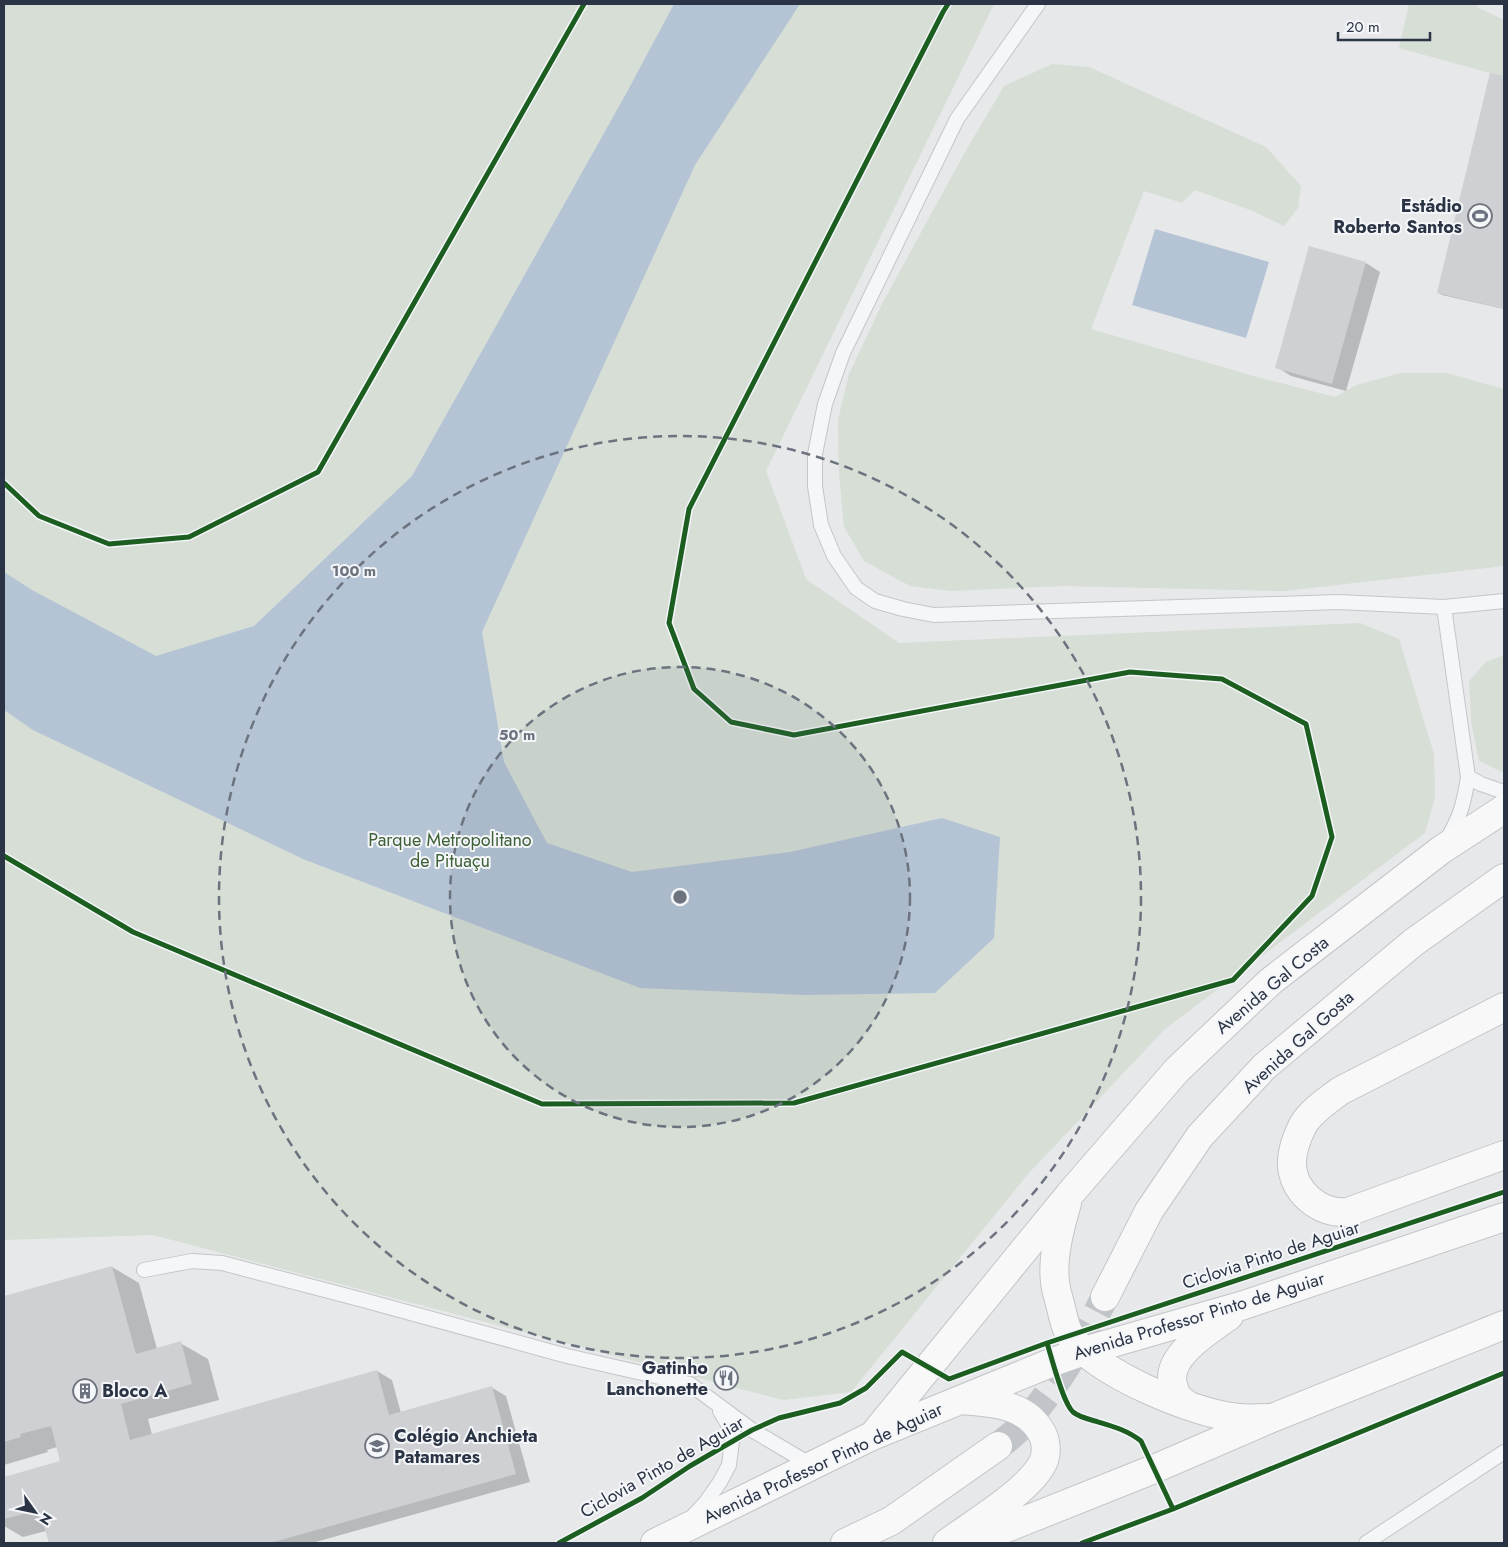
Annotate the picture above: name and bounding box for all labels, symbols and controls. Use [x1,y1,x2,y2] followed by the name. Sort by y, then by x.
[1338,10,1430,42] scale bar
[1346,16,1380,38] text: 20 m
[1333,193,1462,240] place label: Estádio Roberto Santos
[1467,203,1493,229] sports icon: Estádio Roberto Santos
[332,560,376,582] text: 100 m
[499,724,535,746] text: 50 m
[368,827,532,874] park label: Parque Metropolitano de Pituaçu
[671,888,689,906] centre of rings
[1210,930,1334,1040] street label: Avenida Gal Costa
[1236,985,1360,1099] street label: Avenida Gal Gosta
[1179,1214,1364,1296] street label: Ciclovia Pinto de Aguiar
[1070,1265,1329,1367] street label: Avenida Professor Pinto de Aguiar
[606,1355,708,1402] place label: Gatinho Lanchonette
[713,1365,739,1391] restaurant icon: Gatinho Lanchonette
[72,1378,98,1404] building icon: Bloco A
[102,1378,168,1404] place label: Bloco A
[699,1396,948,1530] street label: Avenida Professor Pinto de Aguiar
[575,1409,750,1525] street label: Ciclovia Pinto de Aguiar
[394,1423,538,1470] place label: Colégio Anchieta Patamares
[364,1433,390,1459] school or university icon: Colégio Anchieta Patamares
[10,1487,60,1537] north arrow
[34,1509,57,1529] text: N

